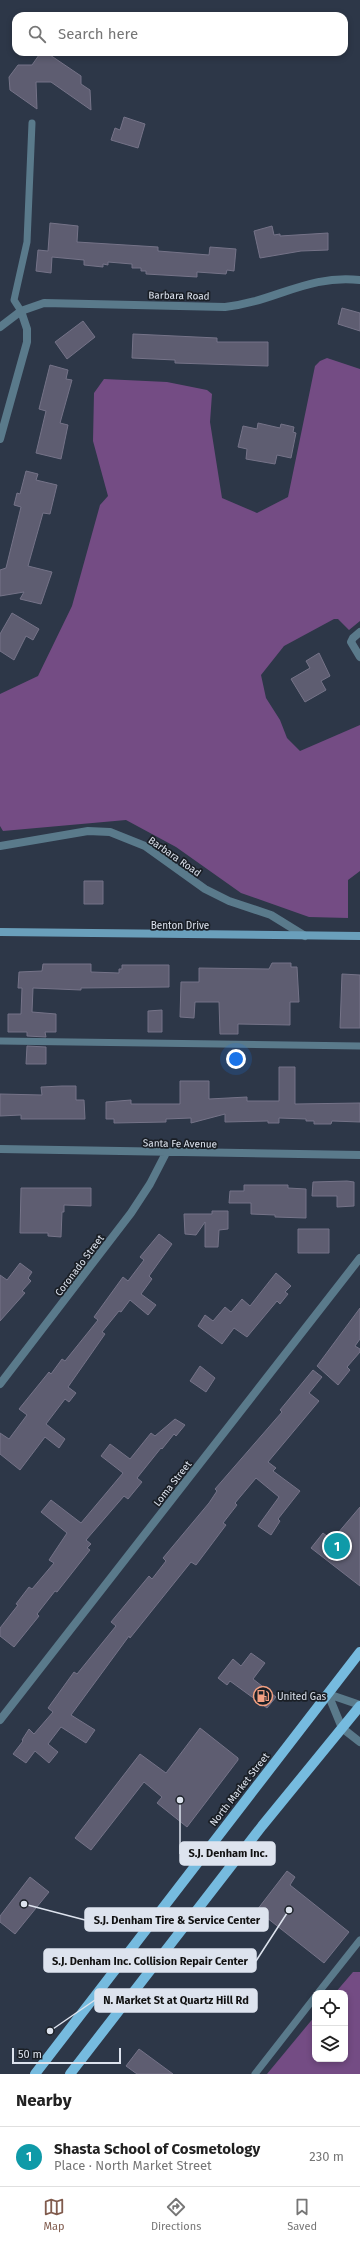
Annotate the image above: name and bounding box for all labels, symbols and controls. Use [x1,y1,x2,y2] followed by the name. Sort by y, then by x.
[12,12,348,56] search box
[26,23,48,45] icon: search
[58,25,138,43] text: Search here
[148,289,210,303] street label: Barbara Road
[146,834,203,879] street label: Barbara Road
[151,920,209,932] street label: Benton Drive
[226,1049,246,1069] your location
[143,1137,217,1151] street label: Santa Fe Avenue
[53,1232,107,1299] street label: Coronado Street
[151,1458,194,1509] street label: Loma Street
[324,1531,350,1561] pin: 1
[252,1685,274,1707] fuel station icon: United Gas
[277,1691,326,1703] place label: United Gas
[207,1750,272,1829] street label: North Market Street
[180,1842,275,1865] callout: S.J. Denham Inc.
[188,1847,268,1860] text: S.J. Denham Inc.
[85,1908,268,1931] callout: S.J. Denham Tire & Service Center
[94,1914,261,1927] text: S.J. Denham Tire & Service Center
[44,1949,256,1972] callout: S.J. Denham Inc. Collision Repair Center
[52,1955,249,1968] text: S.J. Denham Inc. Collision Repair Center
[95,1989,257,2012] callout: N. Market St at Quartz Hill Rd
[312,1990,348,2062] map controls
[312,1990,348,2026] button: locate
[103,1994,249,2007] text: N. Market St at Quartz Hill Rd
[312,2026,348,2062] button: layers
[12,2046,121,2065] scale bar
[18,2048,42,2061] text: 50 m
[16,2090,71,2111] text: Nearby
[54,2140,260,2158] text: Shasta School of Cosmetology
[26,2149,32,2164] text: 1
[309,2149,344,2164] text: 230 m
[54,2158,212,2173] text: Place · North Market Street
[43,2196,65,2233] tab: Map
[151,2196,201,2233] tab: Directions
[287,2196,317,2233] tab: Saved

